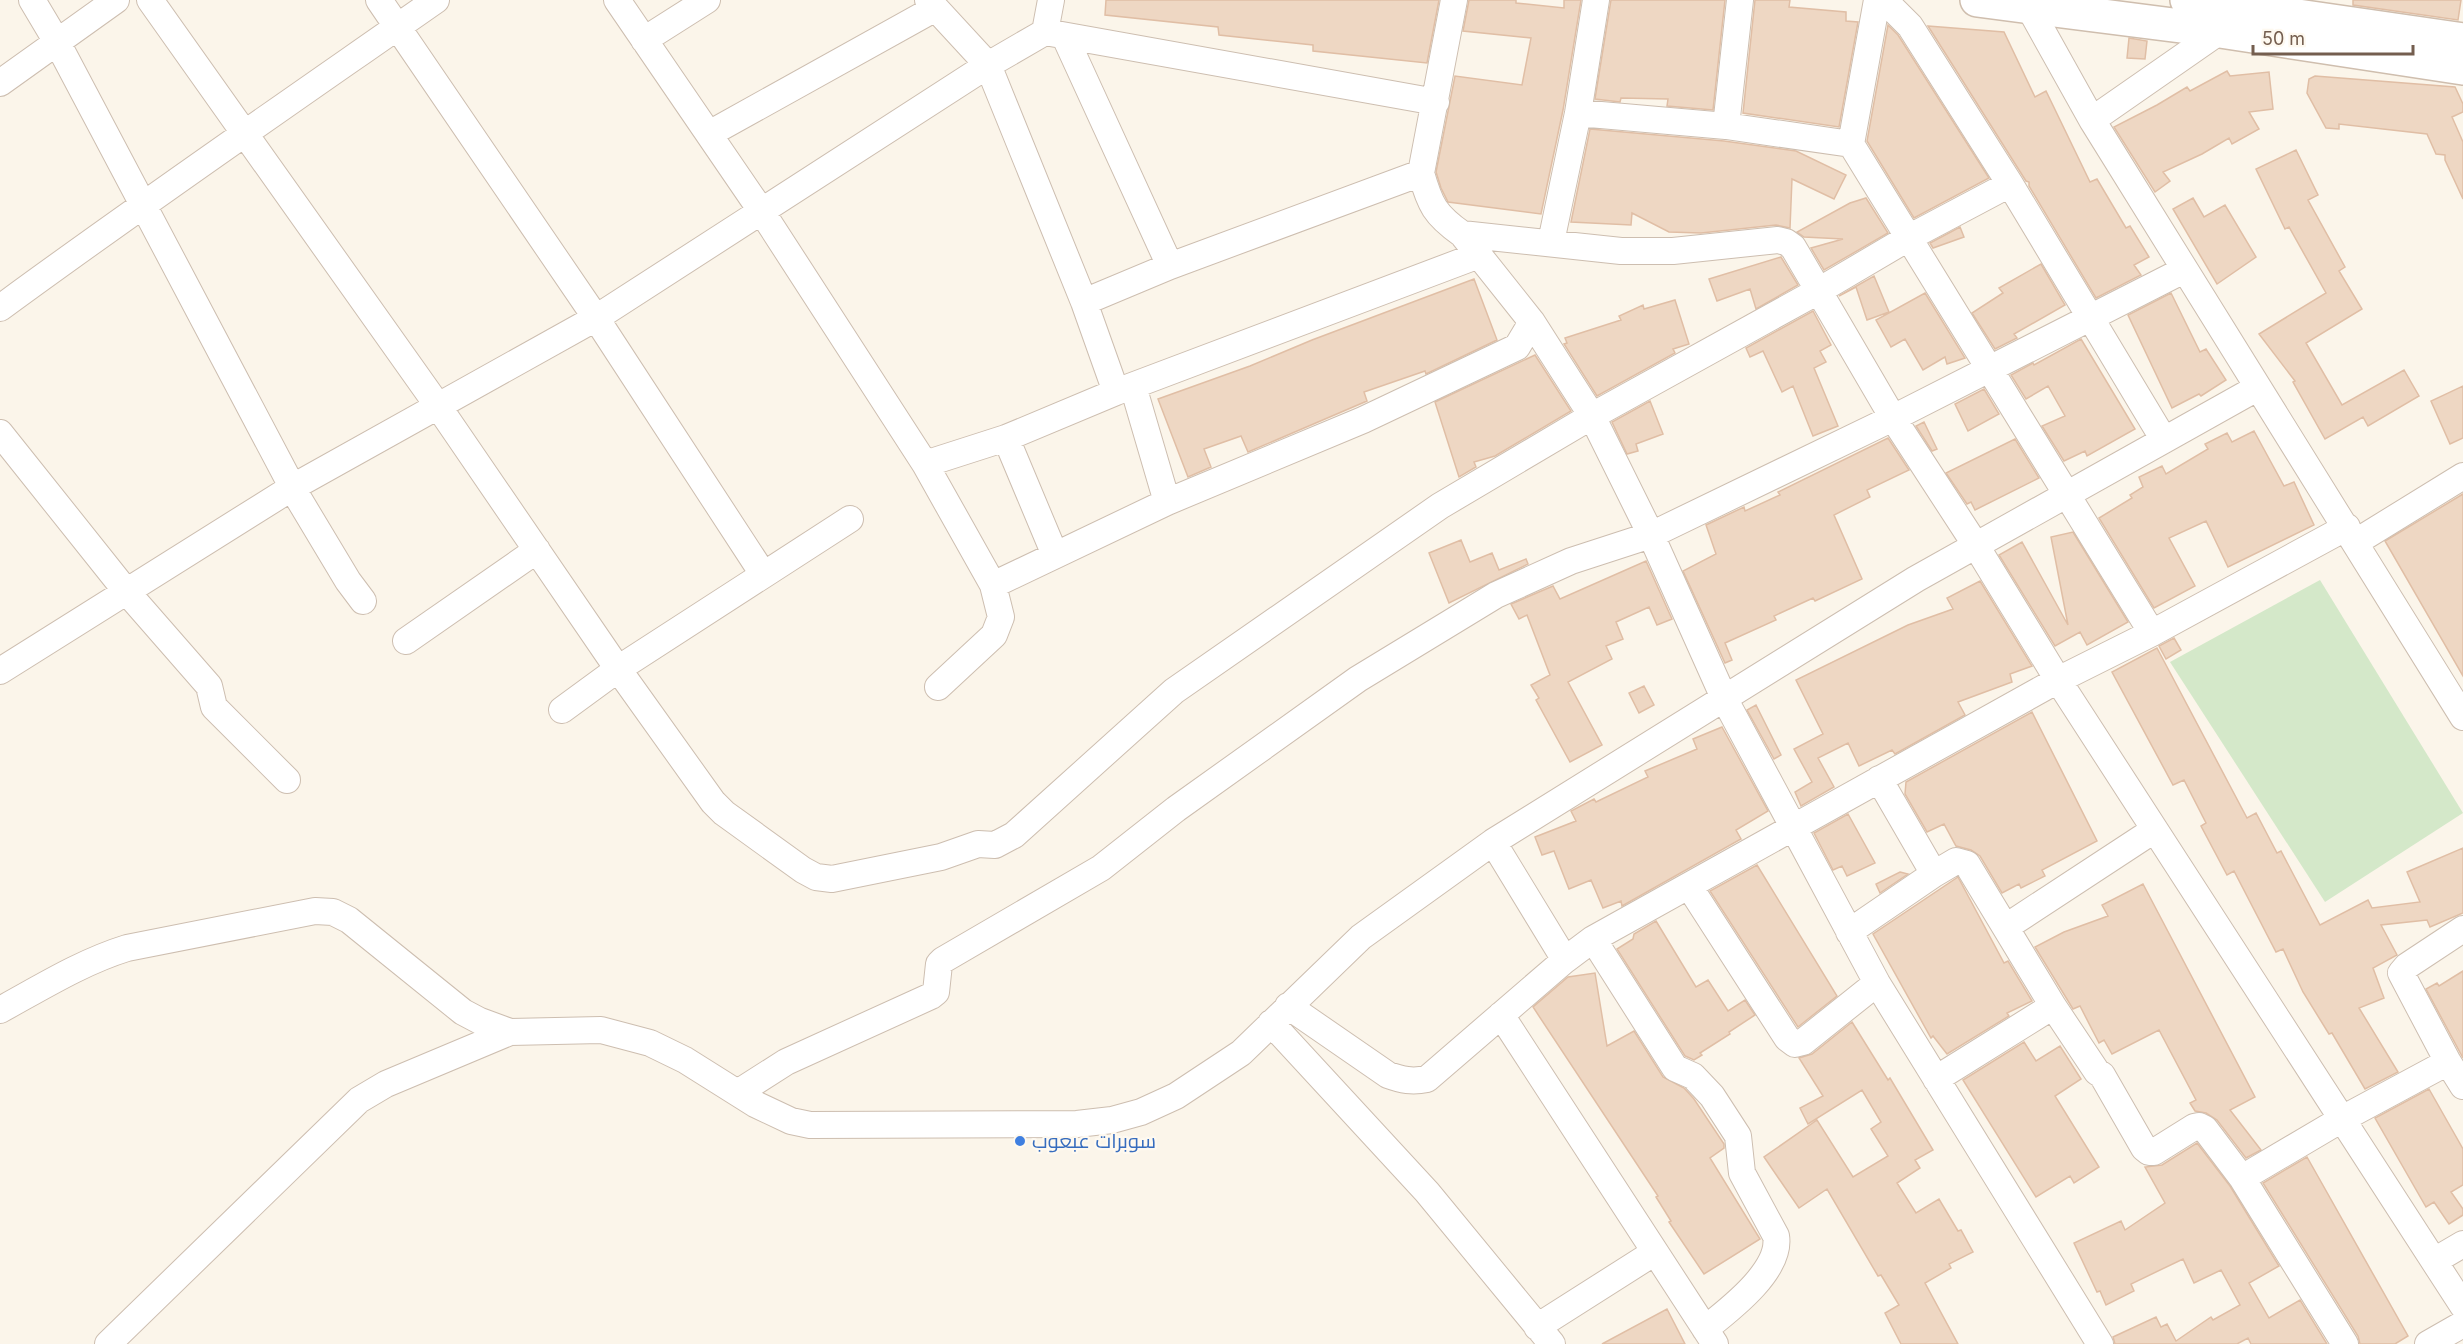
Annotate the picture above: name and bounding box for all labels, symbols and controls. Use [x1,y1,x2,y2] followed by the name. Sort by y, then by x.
[2253,18,2414,56] scale bar
[2262,28,2305,49] text: 50 m
[1032,1129,1156,1153] place label: سوبرات عبعوب
[1013,1134,1027,1148] marker: سوبرات عبعوب

